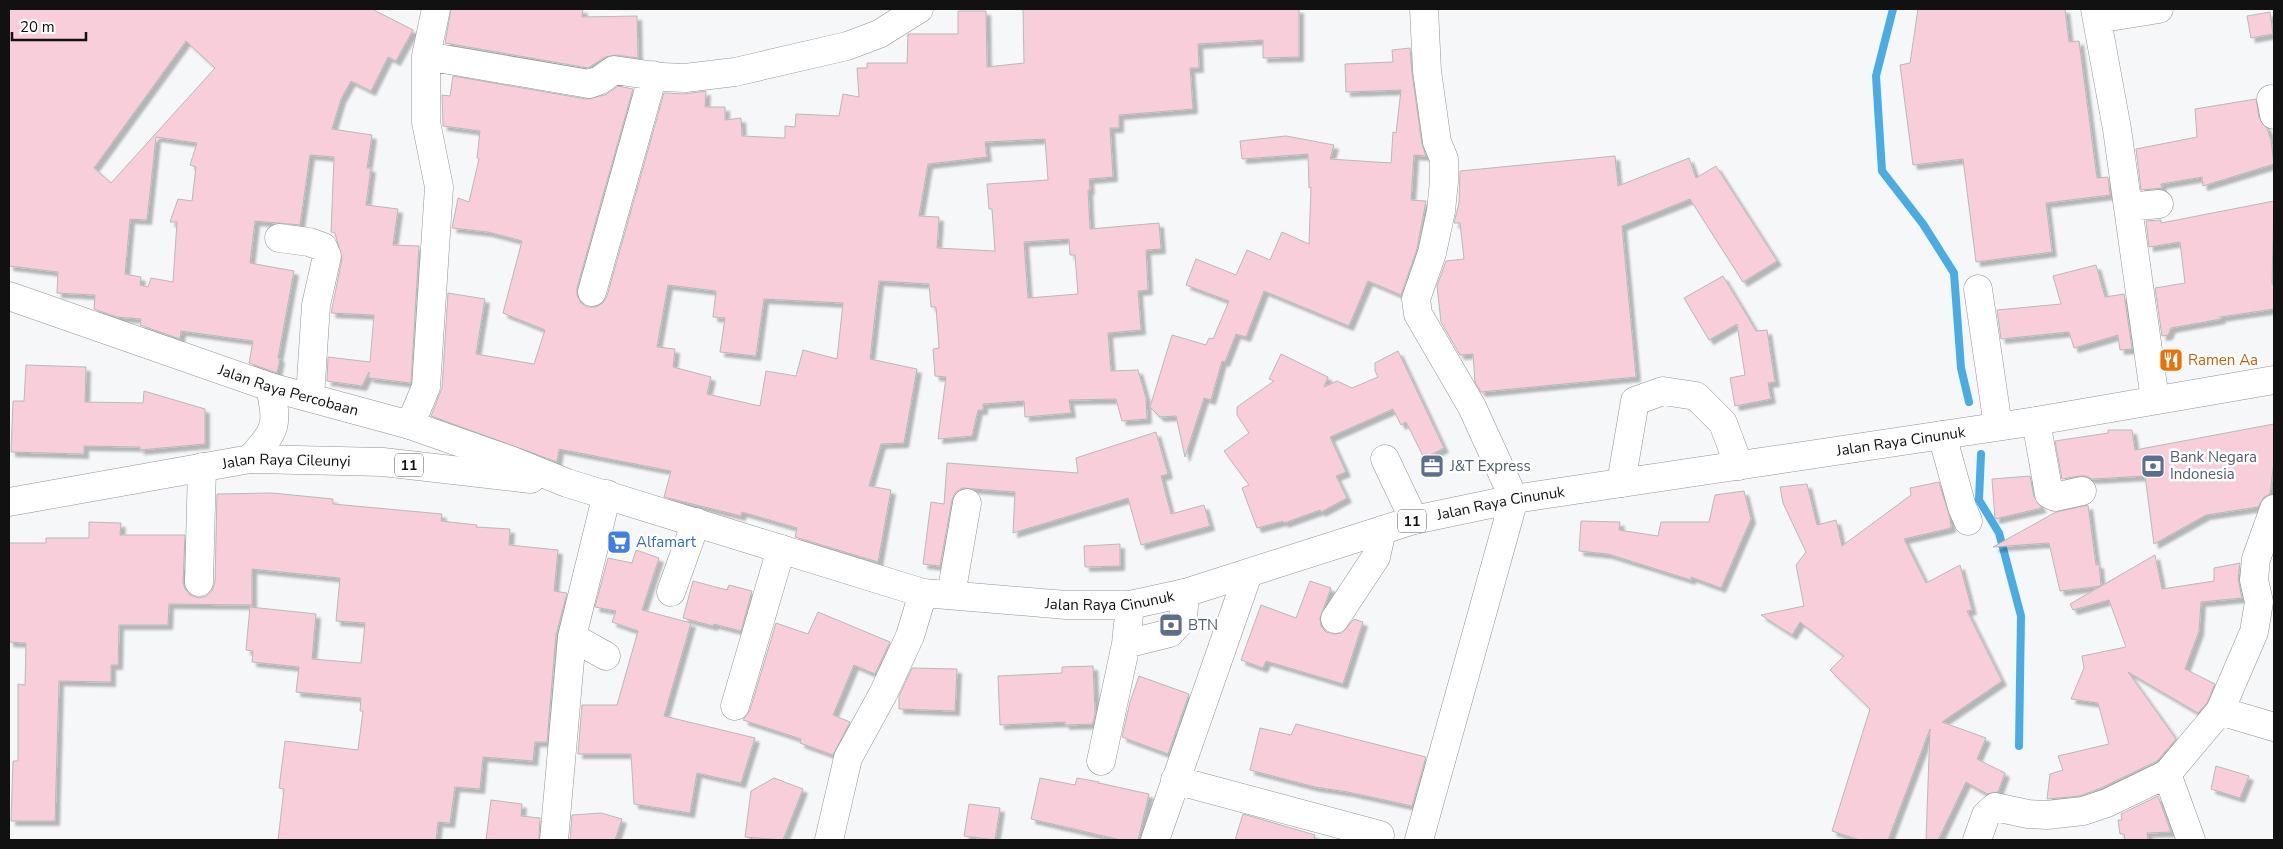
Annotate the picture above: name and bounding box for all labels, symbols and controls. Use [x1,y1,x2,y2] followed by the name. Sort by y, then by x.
[12,10,86,42] scale bar
[20,17,55,37] text: 20 m
[2158,347,2184,373] restaurant icon: Ramen Aa
[2188,350,2258,370] place label: Ramen Aa
[215,359,361,421] street label: Jalan Raya Percobaan
[1834,422,1967,461] street label: Jalan Raya Cinunuk
[2170,447,2257,484] place label: Bank Negara Indonesia
[219,449,351,474] street label: Jalan Raya Cileunyi
[1419,453,1445,479] office icon: J&T Express
[2140,453,2166,479] bank icon: Bank Negara Indonesia
[395,454,423,476] road number: 11
[1449,456,1531,476] place label: J&T Express
[1434,481,1567,525] street label: Jalan Raya Cinunuk
[1398,510,1426,532] road number: 11
[606,529,632,555] supermarket icon: Alfamart
[636,532,697,552] place label: Alfamart
[1043,586,1177,615] street label: Jalan Raya Cinunuk
[1158,612,1184,638] bank icon: BTN
[1188,615,1218,635] place label: BTN

